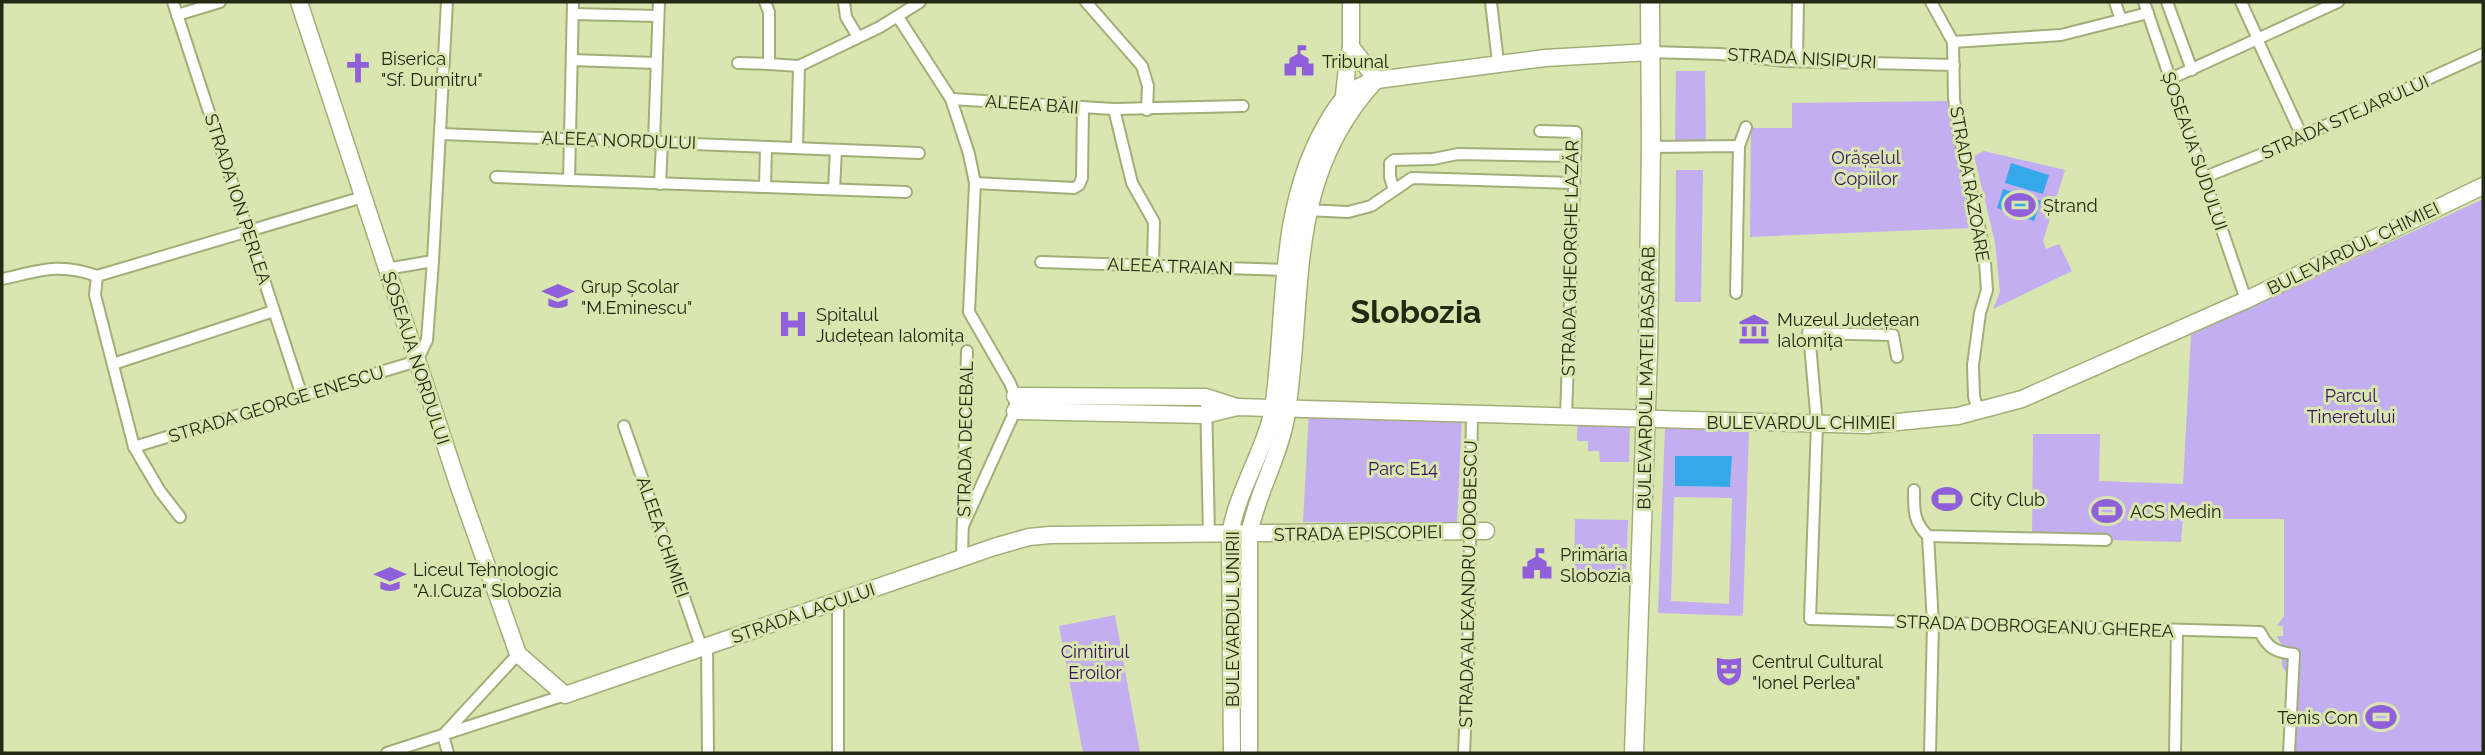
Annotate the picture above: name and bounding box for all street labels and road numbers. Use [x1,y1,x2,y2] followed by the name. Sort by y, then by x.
[1727,44,1877,72] street label: STRADA NISIPURI
[2158,69,2232,233] street label: ȘOSEAUA SUDULUI
[2258,71,2432,163] street label: STRADA STEJARULUI
[985,89,1079,118] street label: ALEEA BĂII
[1946,105,1995,263] street label: STRADA RĂZOARE
[200,111,276,287] street label: STRADA ION PERLEA
[541,127,697,153] street label: ALEEA NORDULUI
[1556,140,1583,376] street label: STRADA GHEORGHE LAZĂR
[2263,197,2443,299] street label: BULEVARDUL CHIMIEI
[1633,246,1659,510] street label: BULEVARDUL MATEI BASARAB
[1107,253,1233,279] street label: ALEEA TRAIAN
[378,269,454,447] street label: ȘOSEAUA NORDULUI
[166,361,386,447] street label: STRADA GEORGE ENESCU
[953,361,977,517] street label: STRADA DECEBAL
[1707,412,1895,433] street label: BULEVARDUL CHIMIEI
[1455,440,1481,728] street label: STRADA ALEXANDRU ODOBESCU
[632,474,694,600] street label: ALEEA CHIMIEI
[1273,521,1443,545] street label: STRADA EPISCOPIEI
[1222,531,1243,707] street label: BULEVARDUL UNIRII
[728,579,878,647] street label: STRADA LACULUI
[1896,611,2174,641] street label: STRADA DOBROGEANU GHEREA

